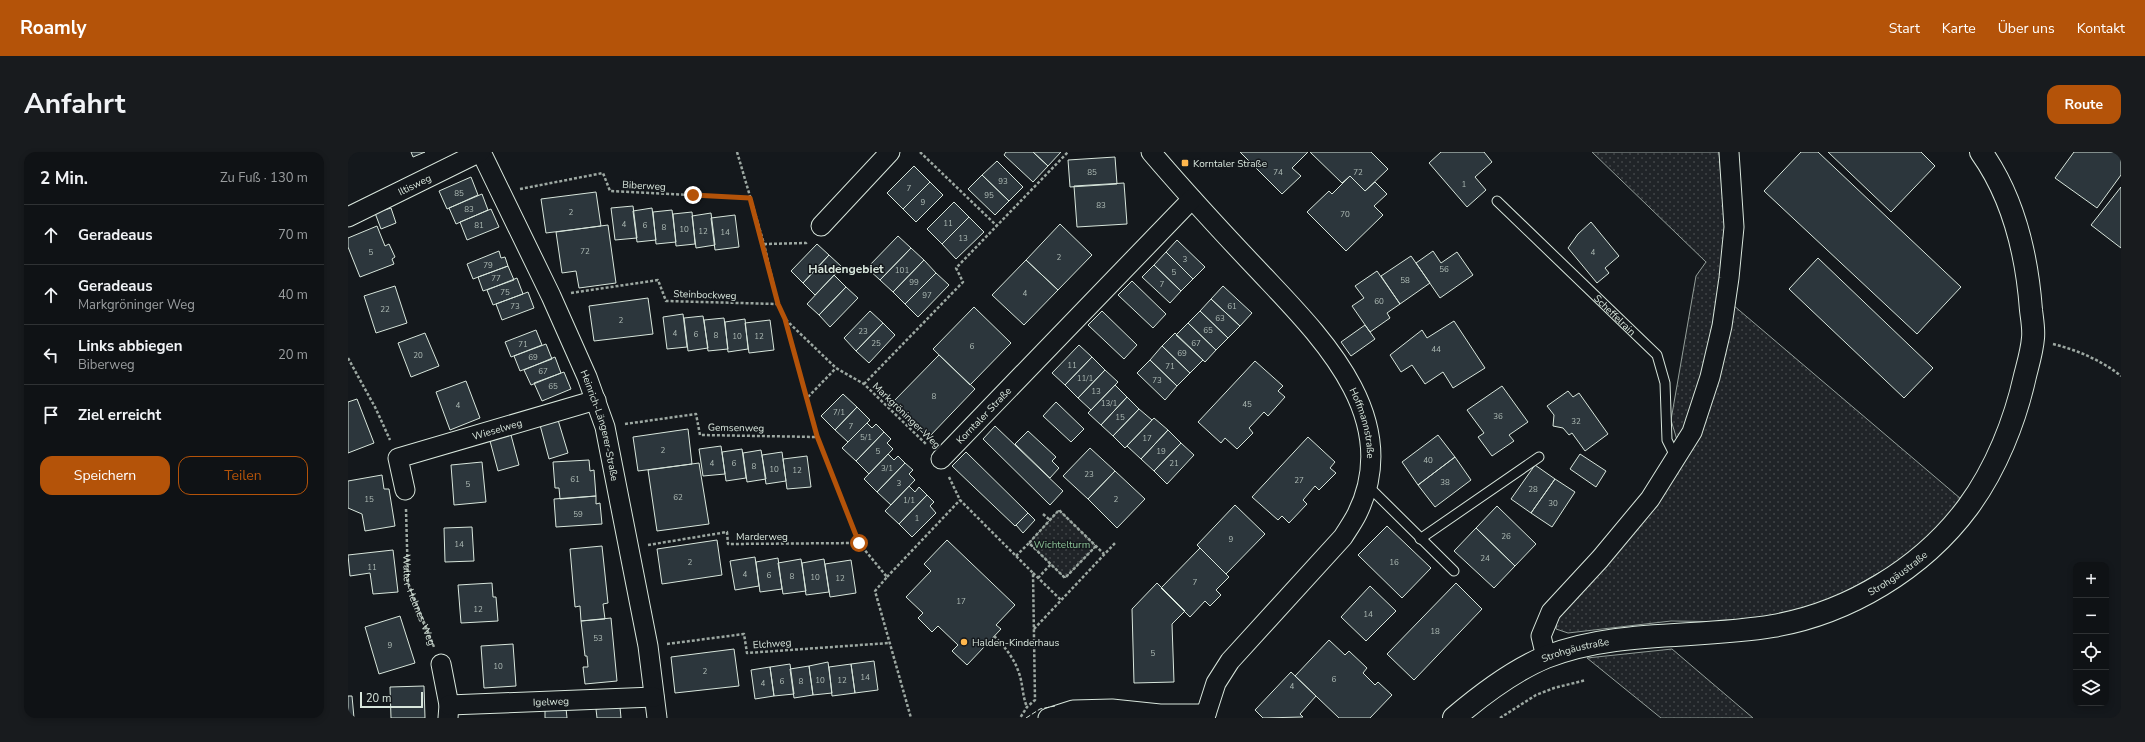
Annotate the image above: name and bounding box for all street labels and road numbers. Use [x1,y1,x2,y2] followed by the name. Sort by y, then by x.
[396,171,434,199] street label: Iltisweg
[622,178,666,194] street label: Biberweg
[673,287,737,303] street label: Steinbockweg
[1590,292,1639,339] street label: Scheffelrain
[577,368,621,482] street label: Heinrich-Längerer-Straße
[869,379,944,452] street label: Markgröninger Weg
[953,384,1015,447] street label: Korntaler Straße
[1346,385,1377,459] street label: Hoffmannstraße
[471,416,524,444] street label: Wieselweg
[708,421,764,435] street label: Gemsenweg
[736,530,788,544] street label: Marderweg
[1865,548,1931,599] street label: Strohgäustraße
[399,554,439,648] street label: Walter-Helmes-Weg
[1539,635,1610,666] street label: Strohgäustraße
[752,636,792,652] street label: Elchweg
[533,694,569,710] street label: Igelweg

